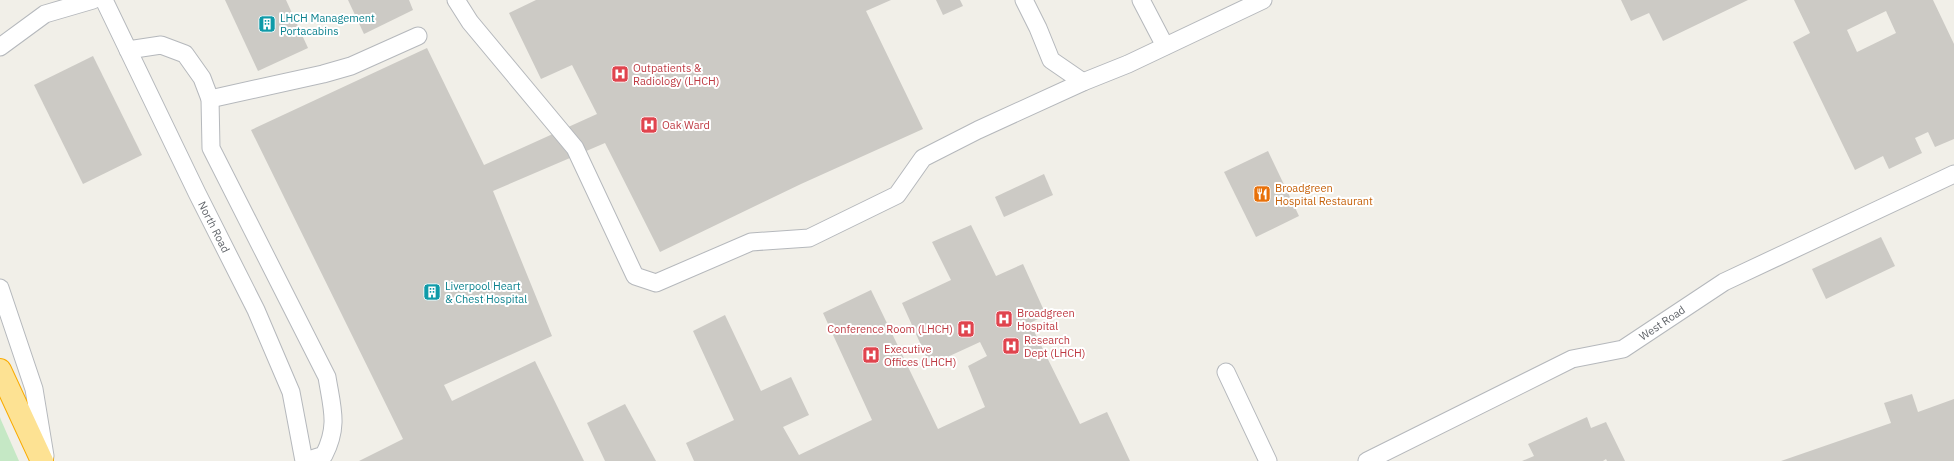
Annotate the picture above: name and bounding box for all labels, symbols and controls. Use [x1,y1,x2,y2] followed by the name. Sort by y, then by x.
[280,11,375,38] place label: LHCH Management Portacabins
[257,14,277,34] building icon: LHCH Management Portacabins
[633,61,719,88] place label: Outpatients & Radiology (LHCH)
[610,64,630,84] hospital icon: Outpatients & Radiology (LHCH)
[639,115,659,135] hospital icon: Oak Ward
[662,118,710,132] place label: Oak Ward
[1275,181,1373,208] place label: Broadgreen Hospital Restaurant
[1252,184,1272,204] restaurant icon: Broadgreen Hospital Restaurant
[195,199,233,255] street label: North Road
[445,279,527,306] place label: Liverpool Heart & Chest Hospital
[422,282,442,302] building icon: Liverpool Heart & Chest Hospital
[1636,302,1688,344] street label: West Road
[1017,306,1075,333] place label: Broadgreen Hospital
[994,309,1014,329] hospital icon: Broadgreen Hospital
[956,319,976,339] hospital icon: Conference Room (LHCH)
[827,322,953,336] place label: Conference Room (LHCH)
[1024,333,1085,360] place label: Research Dept (LHCH)
[1001,336,1021,356] hospital icon: Research Dept (LHCH)
[884,342,956,369] place label: Executive Offices (LHCH)
[861,345,881,365] hospital icon: Executive Offices (LHCH)

